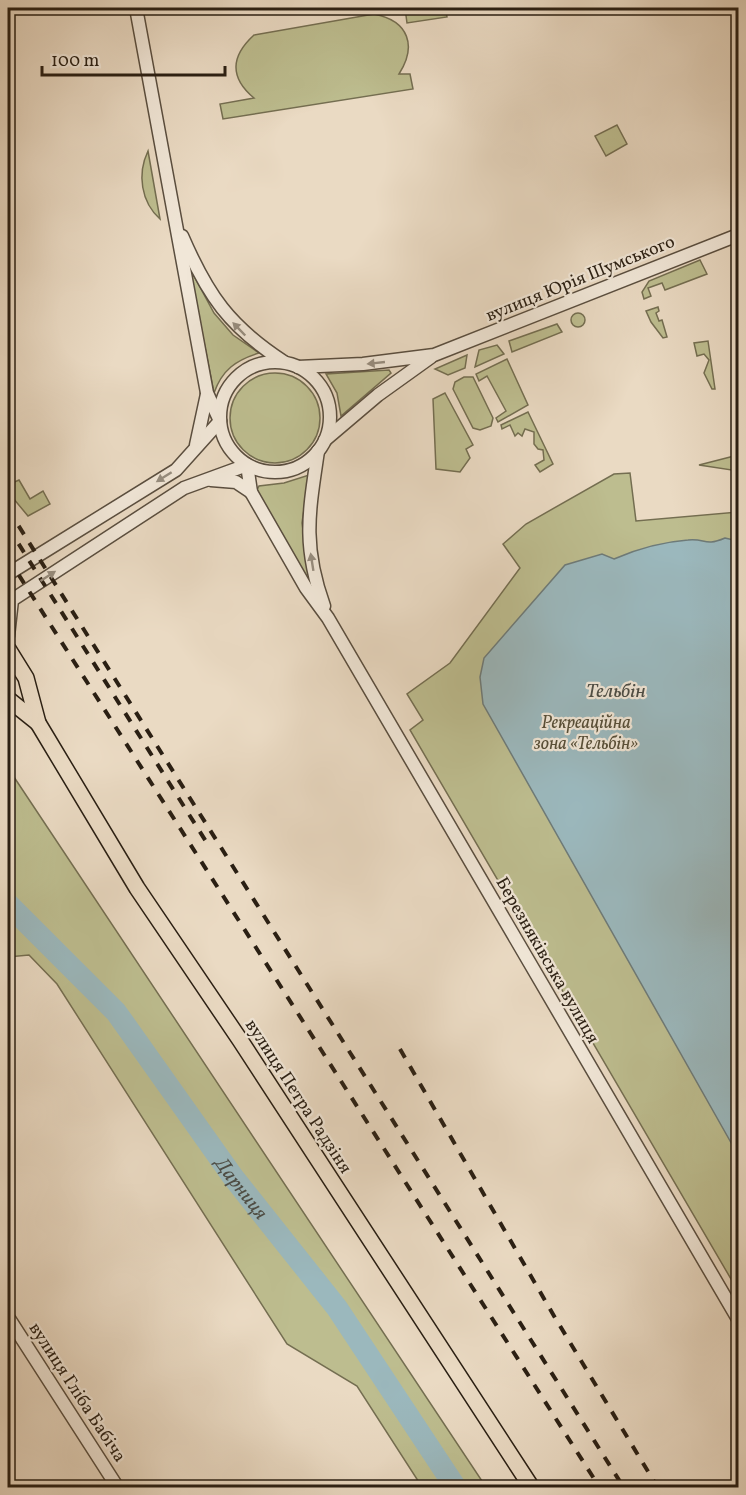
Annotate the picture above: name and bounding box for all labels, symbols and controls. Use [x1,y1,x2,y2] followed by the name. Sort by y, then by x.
[42,39,225,77] scale bar
[51,49,100,74] text: 100 m
[482,230,679,329] street label: вулиця Юрія Шумського
[232,321,246,336] one-way arrow
[367,358,386,368] one-way arrow
[156,472,172,483] one-way arrow
[307,553,316,572] one-way arrow
[40,570,56,582] one-way arrow
[586,678,646,706] water label: Тельбін
[534,711,638,757] park label: Рекреаційна зона «Тельбін»
[489,873,605,1049] street label: Березняківська вулиця
[238,1015,357,1179] street label: вулиця Петра Радзіня
[206,1150,274,1226] water label: Дарниця
[22,1318,131,1468] street label: вулиця Гліба Бабіча

